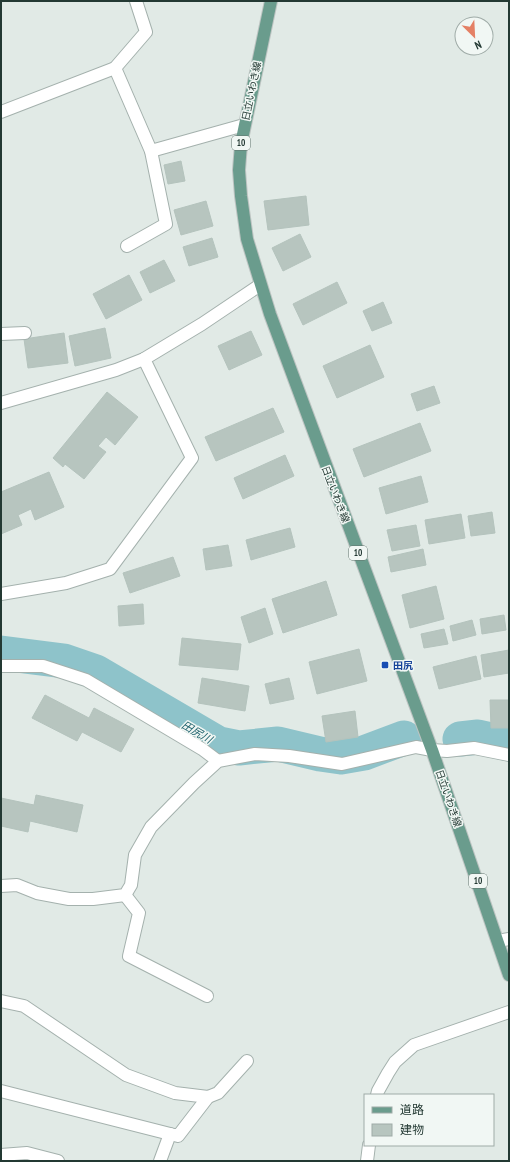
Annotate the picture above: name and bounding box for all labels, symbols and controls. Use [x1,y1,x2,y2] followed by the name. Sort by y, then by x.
[454,16,494,56] north arrow
[472,38,484,53] text: N
[239,60,264,122] street label: 日立いわき線
[232,136,250,150] road number: 10
[319,464,352,525] street label: 日立いわき線
[349,546,367,560] road number: 10
[393,659,413,672] place label: 田尻
[380,660,390,670] marker: 田尻
[179,718,216,747] water label: 田尻川
[433,768,464,829] street label: 日立いわき線
[469,874,487,888] road number: 10
[364,1094,494,1146] legend
[400,1102,424,1117] text: 道路
[400,1122,424,1137] text: 建物

